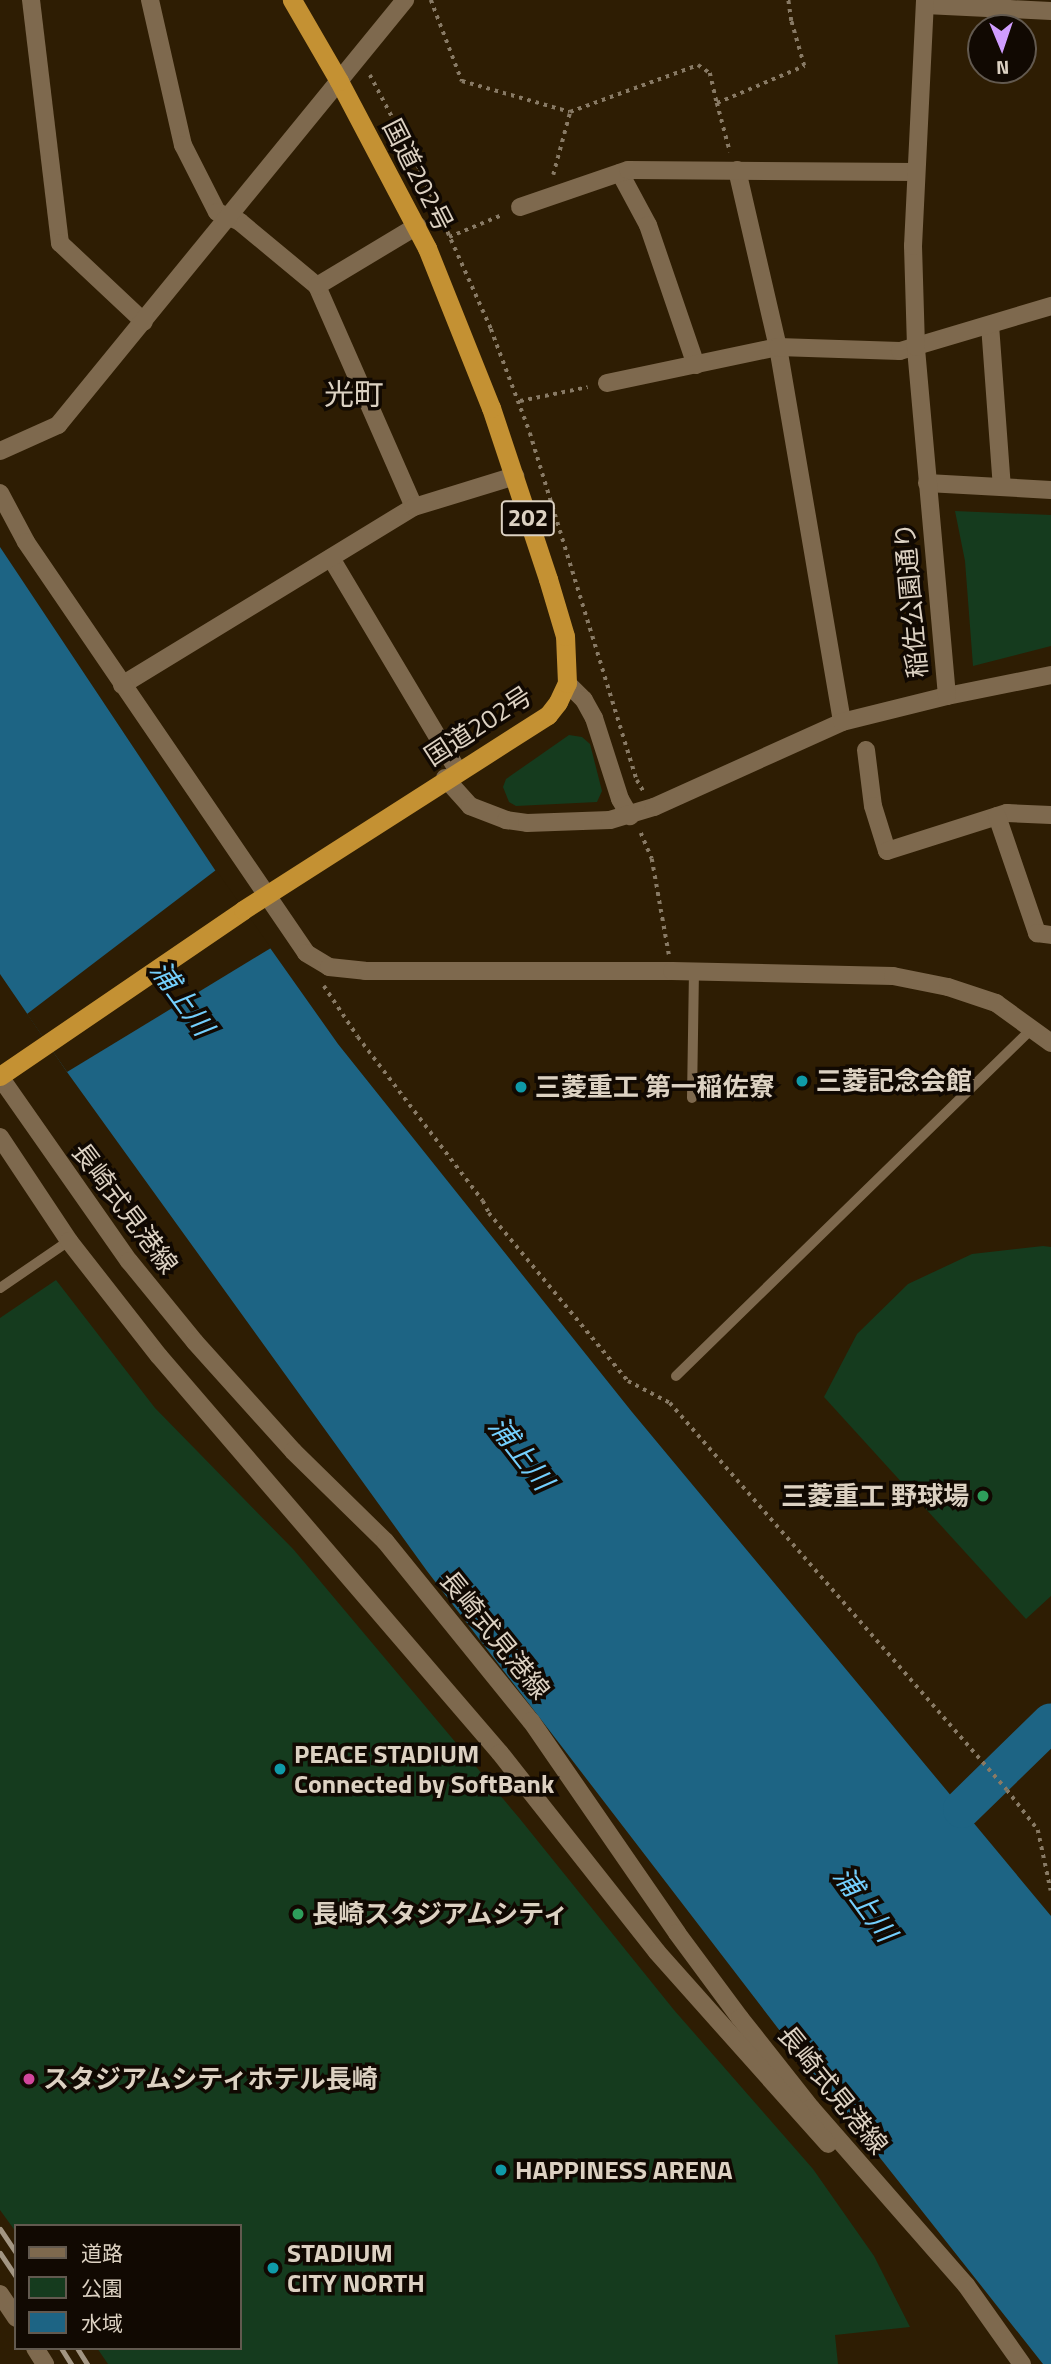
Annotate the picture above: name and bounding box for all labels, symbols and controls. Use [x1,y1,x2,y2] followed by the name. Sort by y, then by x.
[967,14,1037,84] north arrow
[996,54,1010,83] text: N
[376,114,460,236] street label: 国道202号
[324,376,384,412] district label: 光町
[500,498,556,538] road number: 202
[889,521,933,679] street label: 稲佐公園通り
[418,680,538,772] street label: 国道202号
[144,954,220,1042] water label: 浦上川
[816,1065,972,1097] place label: 三菱記念会館
[535,1071,775,1103] place label: 三菱重工 第一稲佐寮
[794,1073,810,1089] marker: 三菱記念会館
[513,1079,529,1095] marker: 三菱重工 第一稲佐寮
[66,1136,184,1280] street label: 長崎式見港線
[482,1410,560,1496] water label: 浦上川
[781,1480,969,1512] place label: 三菱重工 野球場
[975,1488,991,1504] marker: 三菱重工 野球場
[434,1565,556,1705] street label: 長崎式見港線
[294,1738,554,1800] place label: PEACE STADIUM Connected by SoftBank
[272,1761,288,1777] marker: PEACE STADIUM Connected by SoftBank
[827,1860,903,1948] water label: 浦上川
[312,1898,572,1930] place label: 長崎スタジアムシティ
[290,1906,306,1922] marker: 長崎スタジアムシティ
[772,2020,894,2160] street label: 長崎式見港線
[43,2063,381,2095] place label: スタジアムシティホテル長崎
[21,2071,37,2087] marker: スタジアムシティホテル長崎
[515,2154,733,2186] place label: HAPPINESS ARENA
[493,2162,509,2178] marker: HAPPINESS ARENA
[14,2224,242,2350] legend
[81,2237,123,2269] text: 道路
[287,2237,425,2298] place label: STADIUM CITY NORTH
[265,2260,281,2276] marker: STADIUM CITY NORTH
[81,2272,123,2304] text: 公園
[81,2307,123,2339] text: 水域

